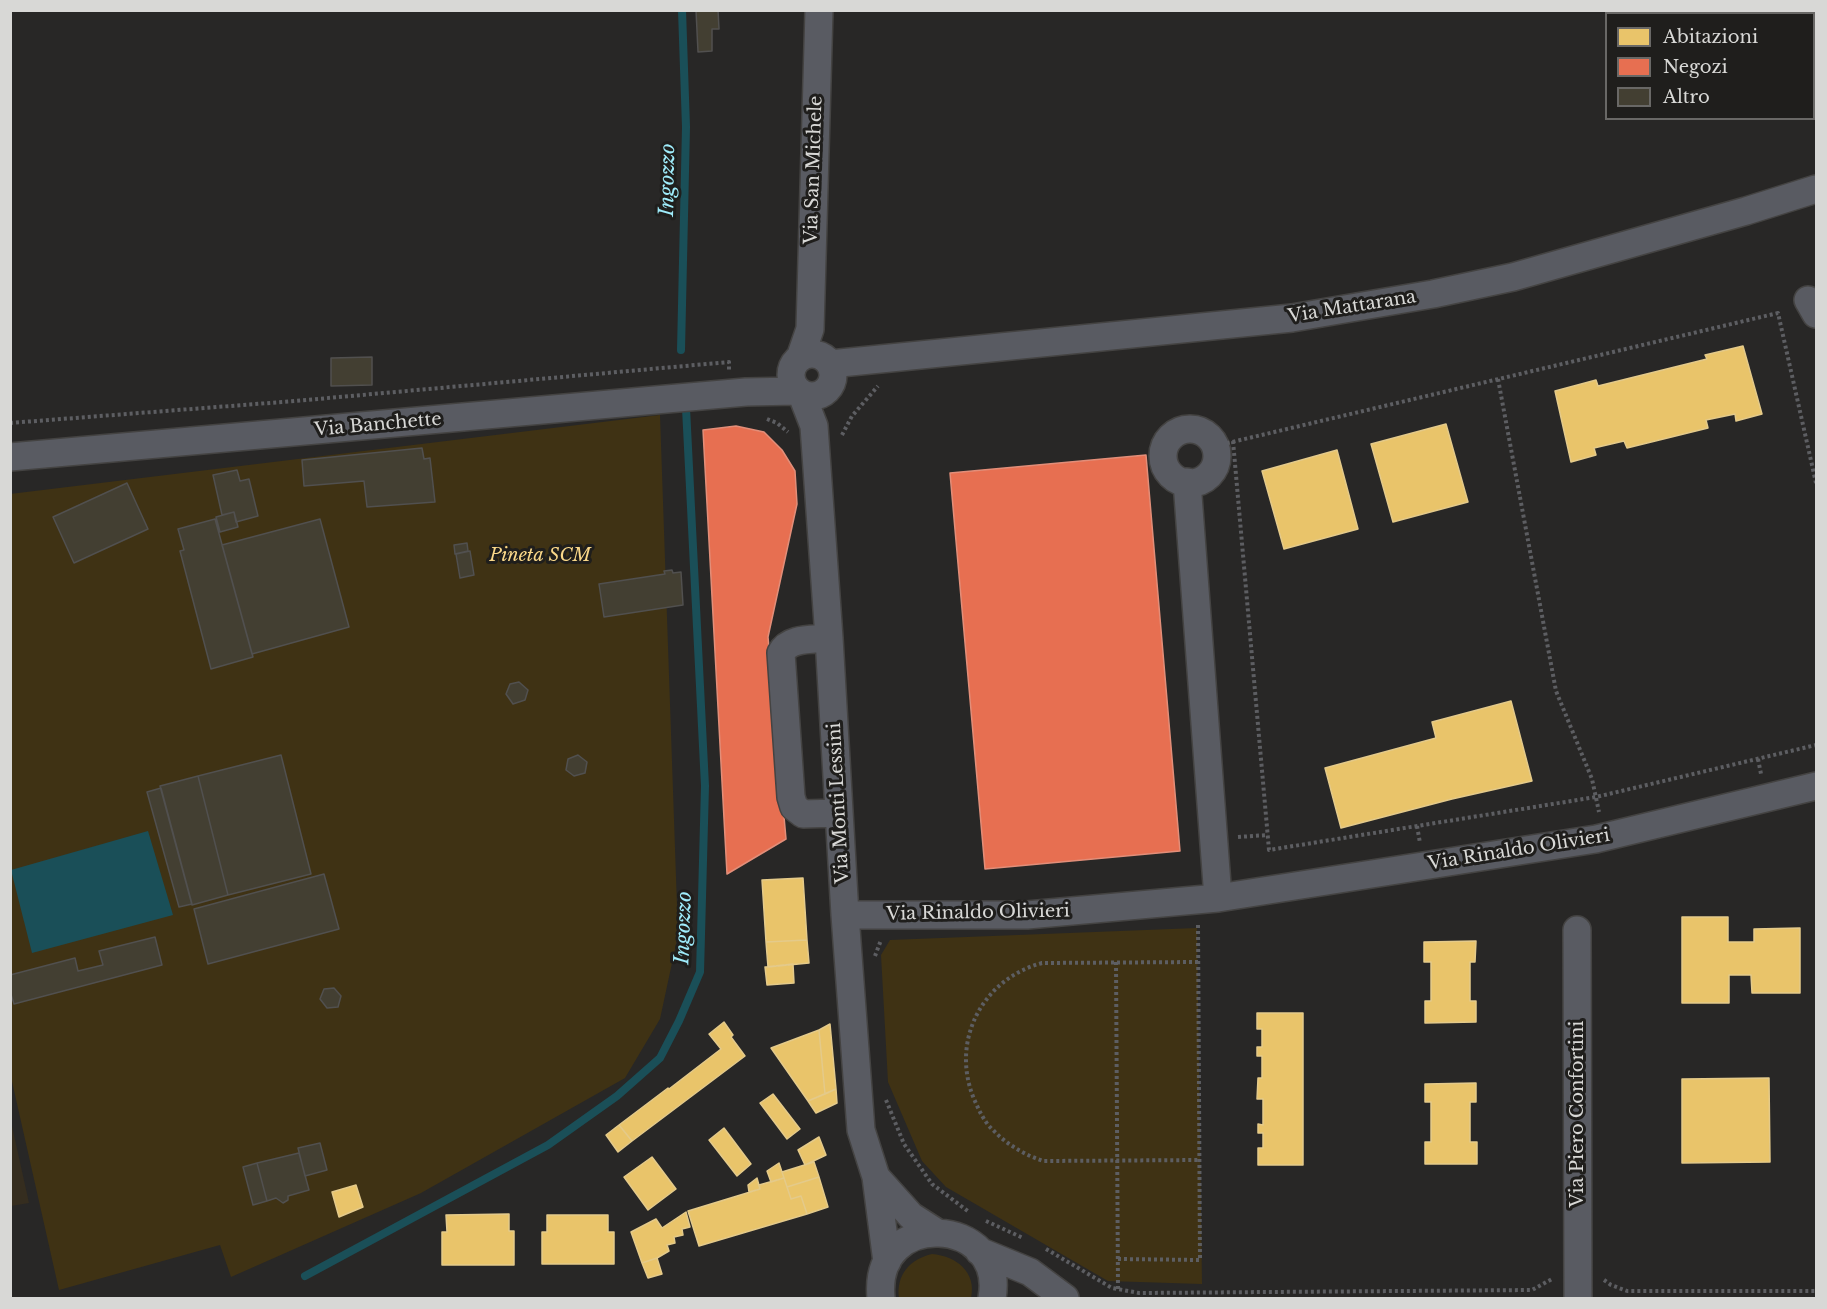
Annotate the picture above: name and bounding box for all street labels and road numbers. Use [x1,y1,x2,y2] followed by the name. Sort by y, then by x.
[801,95,827,245] street label: Via San Michele
[1286,286,1418,328] street label: Via Mattarana
[313,409,443,441] street label: Via Banchette
[824,722,854,884] street label: Via Monti Lessini
[1427,825,1611,875] street label: Via Rinaldo Olivieri
[886,901,1070,925] street label: Via Rinaldo Olivieri
[1567,1020,1589,1208] street label: Via Piero Confortini

